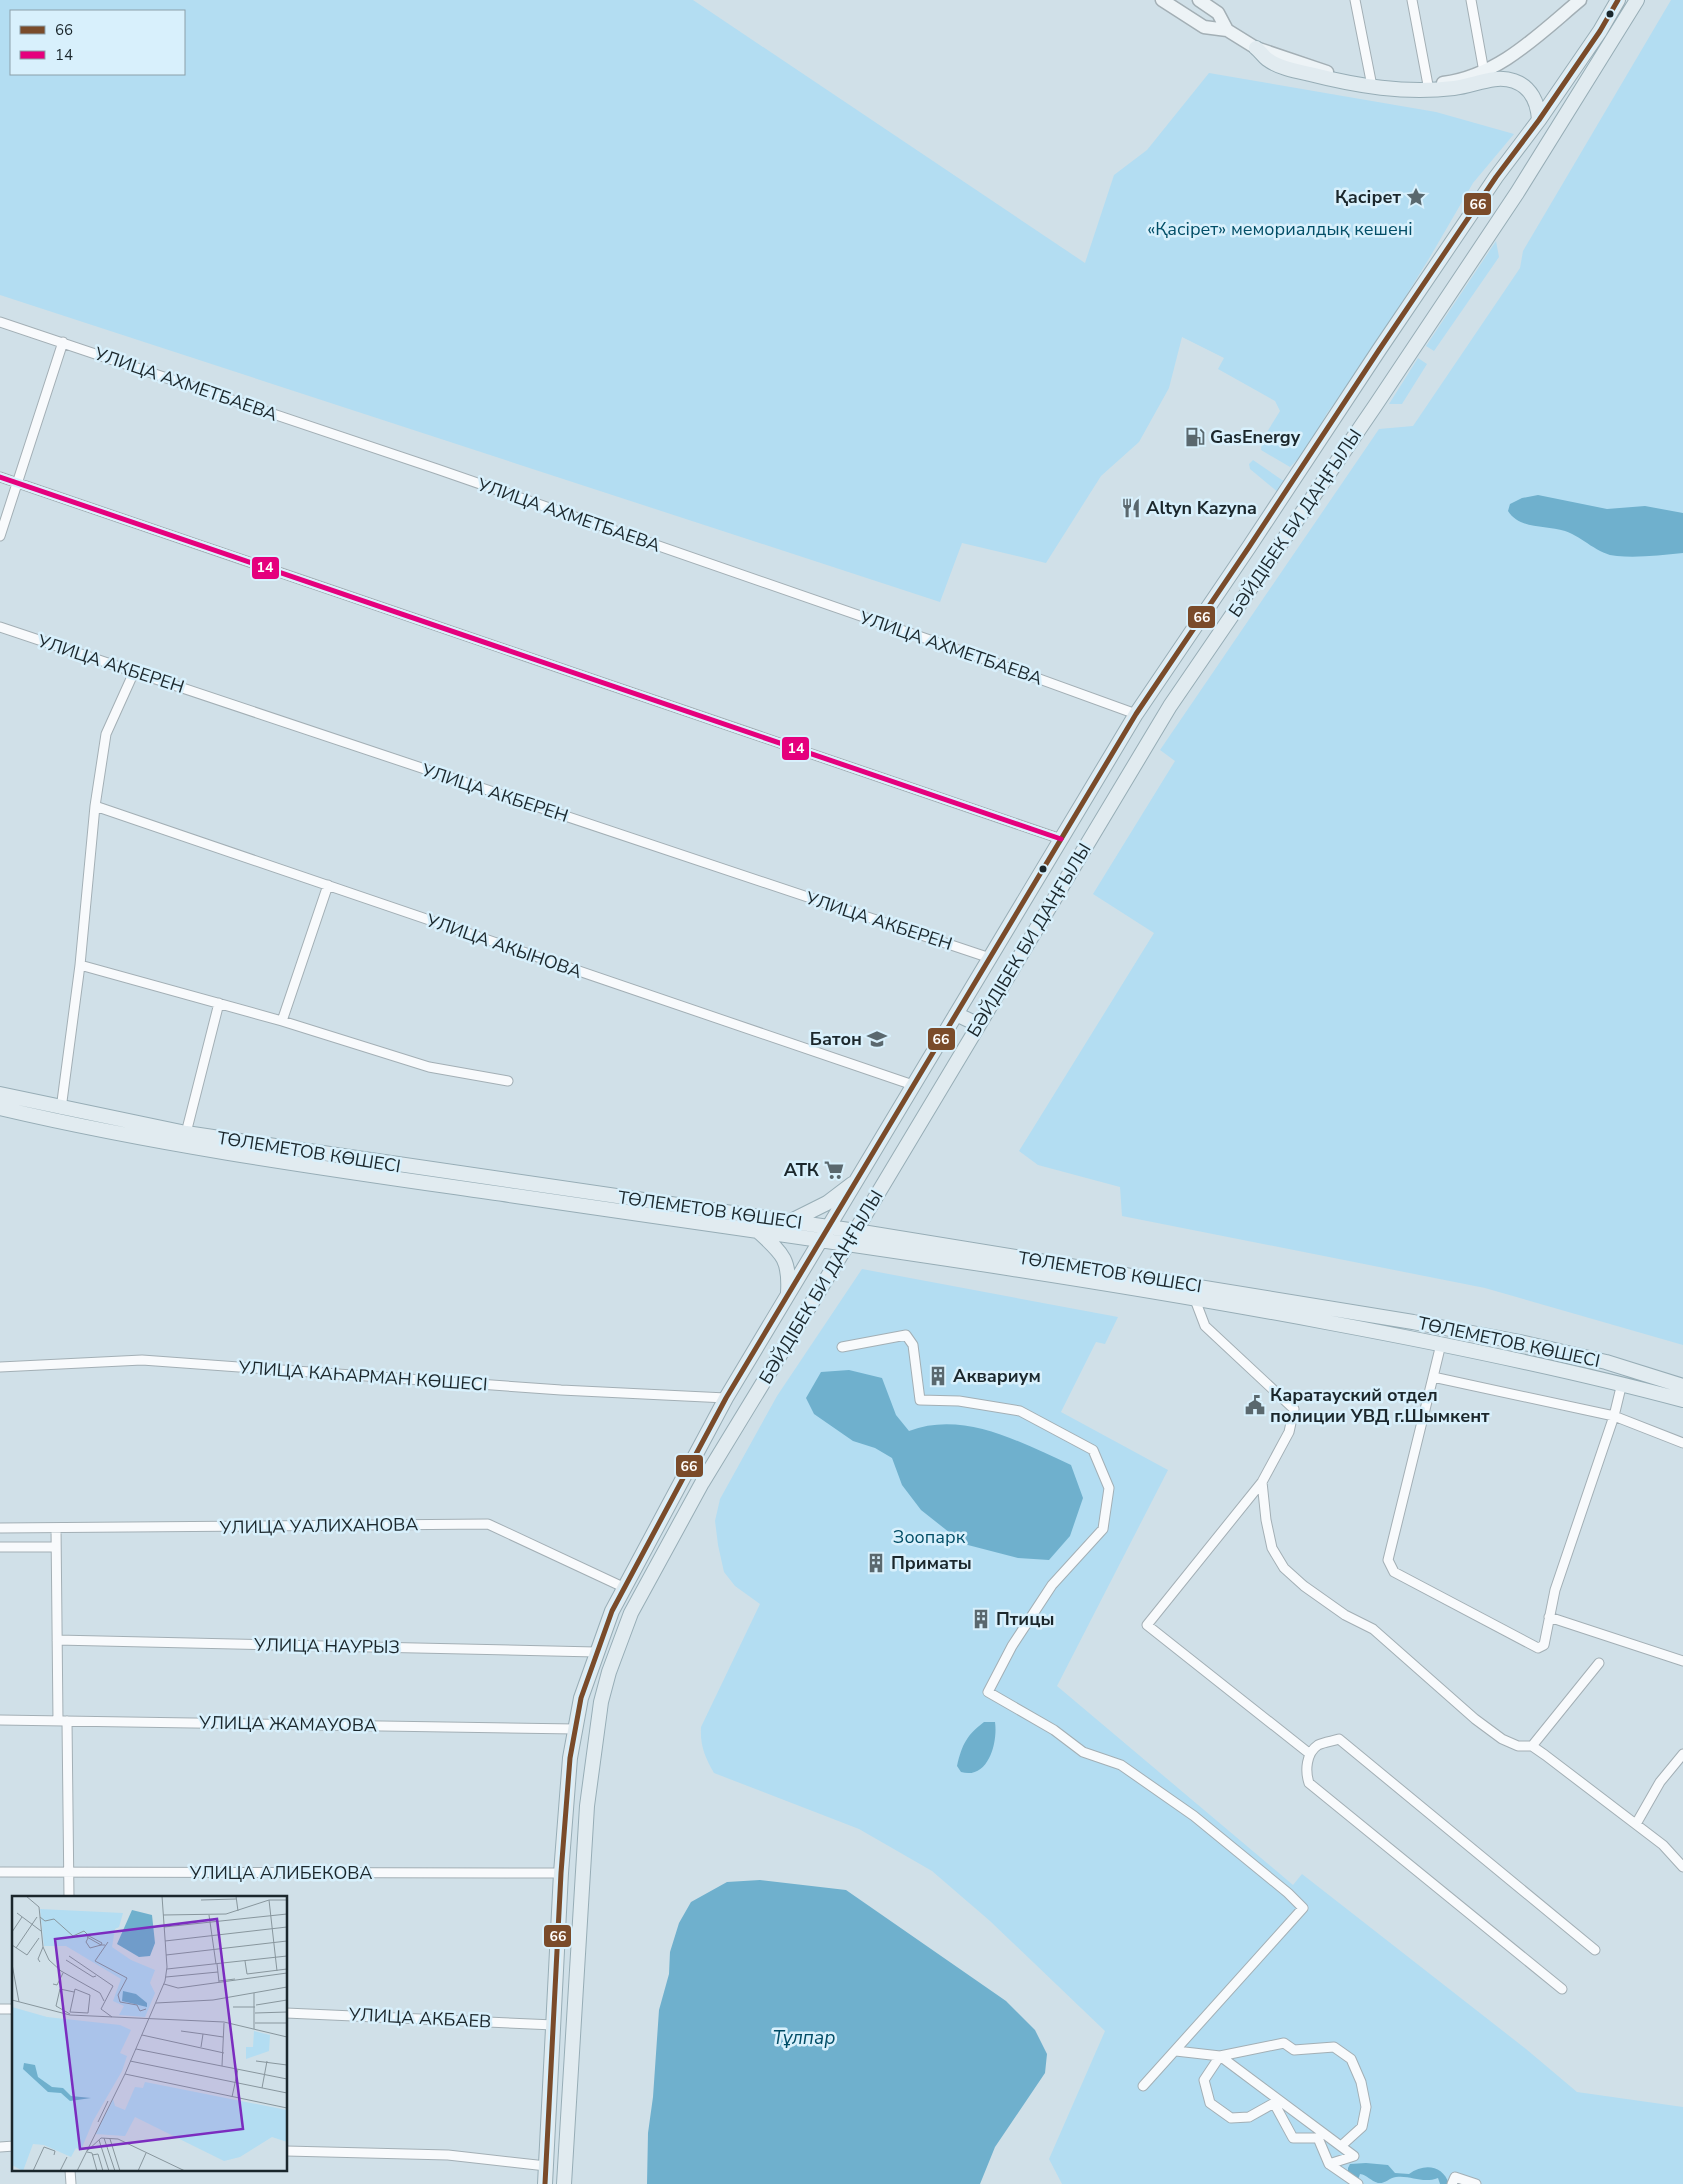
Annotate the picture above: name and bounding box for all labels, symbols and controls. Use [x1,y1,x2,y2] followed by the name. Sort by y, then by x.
[1605,9,1615,19] unlabelled marker
[10,10,185,75] legend
[55,20,73,40] text: 66
[55,45,73,65] text: 14
[1335,185,1401,209] place label: Қасірет
[1405,186,1427,208] place icon: Қасірет
[1463,192,1492,216] line badge: 66
[1470,195,1486,214] text: 66
[1147,217,1413,241] park label: «Қасірет» мемориалдық кешені
[90,341,281,427] street label: УЛИЦА АХМЕТБАЕВА
[1223,424,1367,622] street label: БӘЙДІБЕК БИ ДАҢҒЫЛЫ
[1210,425,1301,449] place label: GasEnergy
[1184,426,1206,448] fuel station icon: GasEnergy
[473,472,664,558] street label: УЛИЦА АХМЕТБАЕВА
[1146,496,1257,520] place label: Altyn Kazyna
[1120,497,1142,519] restaurant icon: Altyn Kazyna
[251,556,280,580] line badge: 14
[257,558,274,577] text: 14
[855,605,1046,691] street label: УЛИЦА АХМЕТБАЕВА
[1187,605,1216,629] line badge: 66
[1194,608,1210,627] text: 66
[34,629,187,699] street label: УЛИЦА АКБЕРЕН
[781,736,810,761] line badge: 14
[788,739,805,758] text: 14
[418,758,571,828] street label: УЛИЦА АКБЕРЕН
[962,839,1096,1041] street label: БӘЙДІБЕК БИ ДАҢҒЫЛЫ
[1038,864,1048,874] unlabelled marker
[802,886,955,956] street label: УЛИЦА АКБЕРЕН
[422,908,585,984] street label: УЛИЦА АКЫНОВА
[810,1027,862,1051] place label: Батон
[927,1027,956,1051] line badge: 66
[866,1028,888,1050] school or university icon: Батон
[933,1030,949,1049] text: 66
[216,1126,402,1178] street label: ТӨЛЕМЕТОВ КӨШЕСІ
[784,1158,820,1182] place label: АТК
[823,1159,845,1181] supermarket icon: АТК
[617,1185,803,1235] street label: ТӨЛЕМЕТОВ КӨШЕСІ
[754,1186,888,1388] street label: БӘЙДІБЕК БИ ДАҢҒЫЛЫ
[1017,1246,1203,1298] street label: ТӨЛЕМЕТОВ КӨШЕСІ
[1416,1311,1602,1373] street label: ТӨЛЕМЕТОВ КӨШЕСІ
[237,1355,488,1397] street label: УЛИЦА КАҺАРМАН КӨШЕСІ
[953,1364,1041,1388] place label: Аквариум
[927,1365,949,1387] building icon: Аквариум
[1270,1383,1490,1428] place label: Каратауский отдел полиции УВД г.Шымкент
[1244,1394,1266,1416] public building icon: Каратауский отдел полиции УВД г.Шымкент
[675,1454,704,1478] line badge: 66
[681,1457,697,1476] text: 66
[218,1512,419,1540] street label: УЛИЦА УАЛИХАНОВА
[893,1525,966,1549] park label: Зоопарк
[891,1551,972,1575] place label: Приматы
[865,1552,887,1574] building icon: Приматы
[996,1607,1054,1631] place label: Птицы
[970,1608,992,1630] building icon: Птицы
[253,1633,400,1659] street label: УЛИЦА НАУРЫЗ
[198,1710,377,1738] street label: УЛИЦА ЖАМАУОВА
[189,1861,372,1885] street label: УЛИЦА АЛИБЕКОВА
[12,1896,288,2172] inset map
[543,1924,572,1948] line badge: 66
[550,1927,566,1946] text: 66
[347,2002,492,2034] street label: УЛИЦА АКБАЕВ
[773,2025,835,2051] water label: Тұлпар

